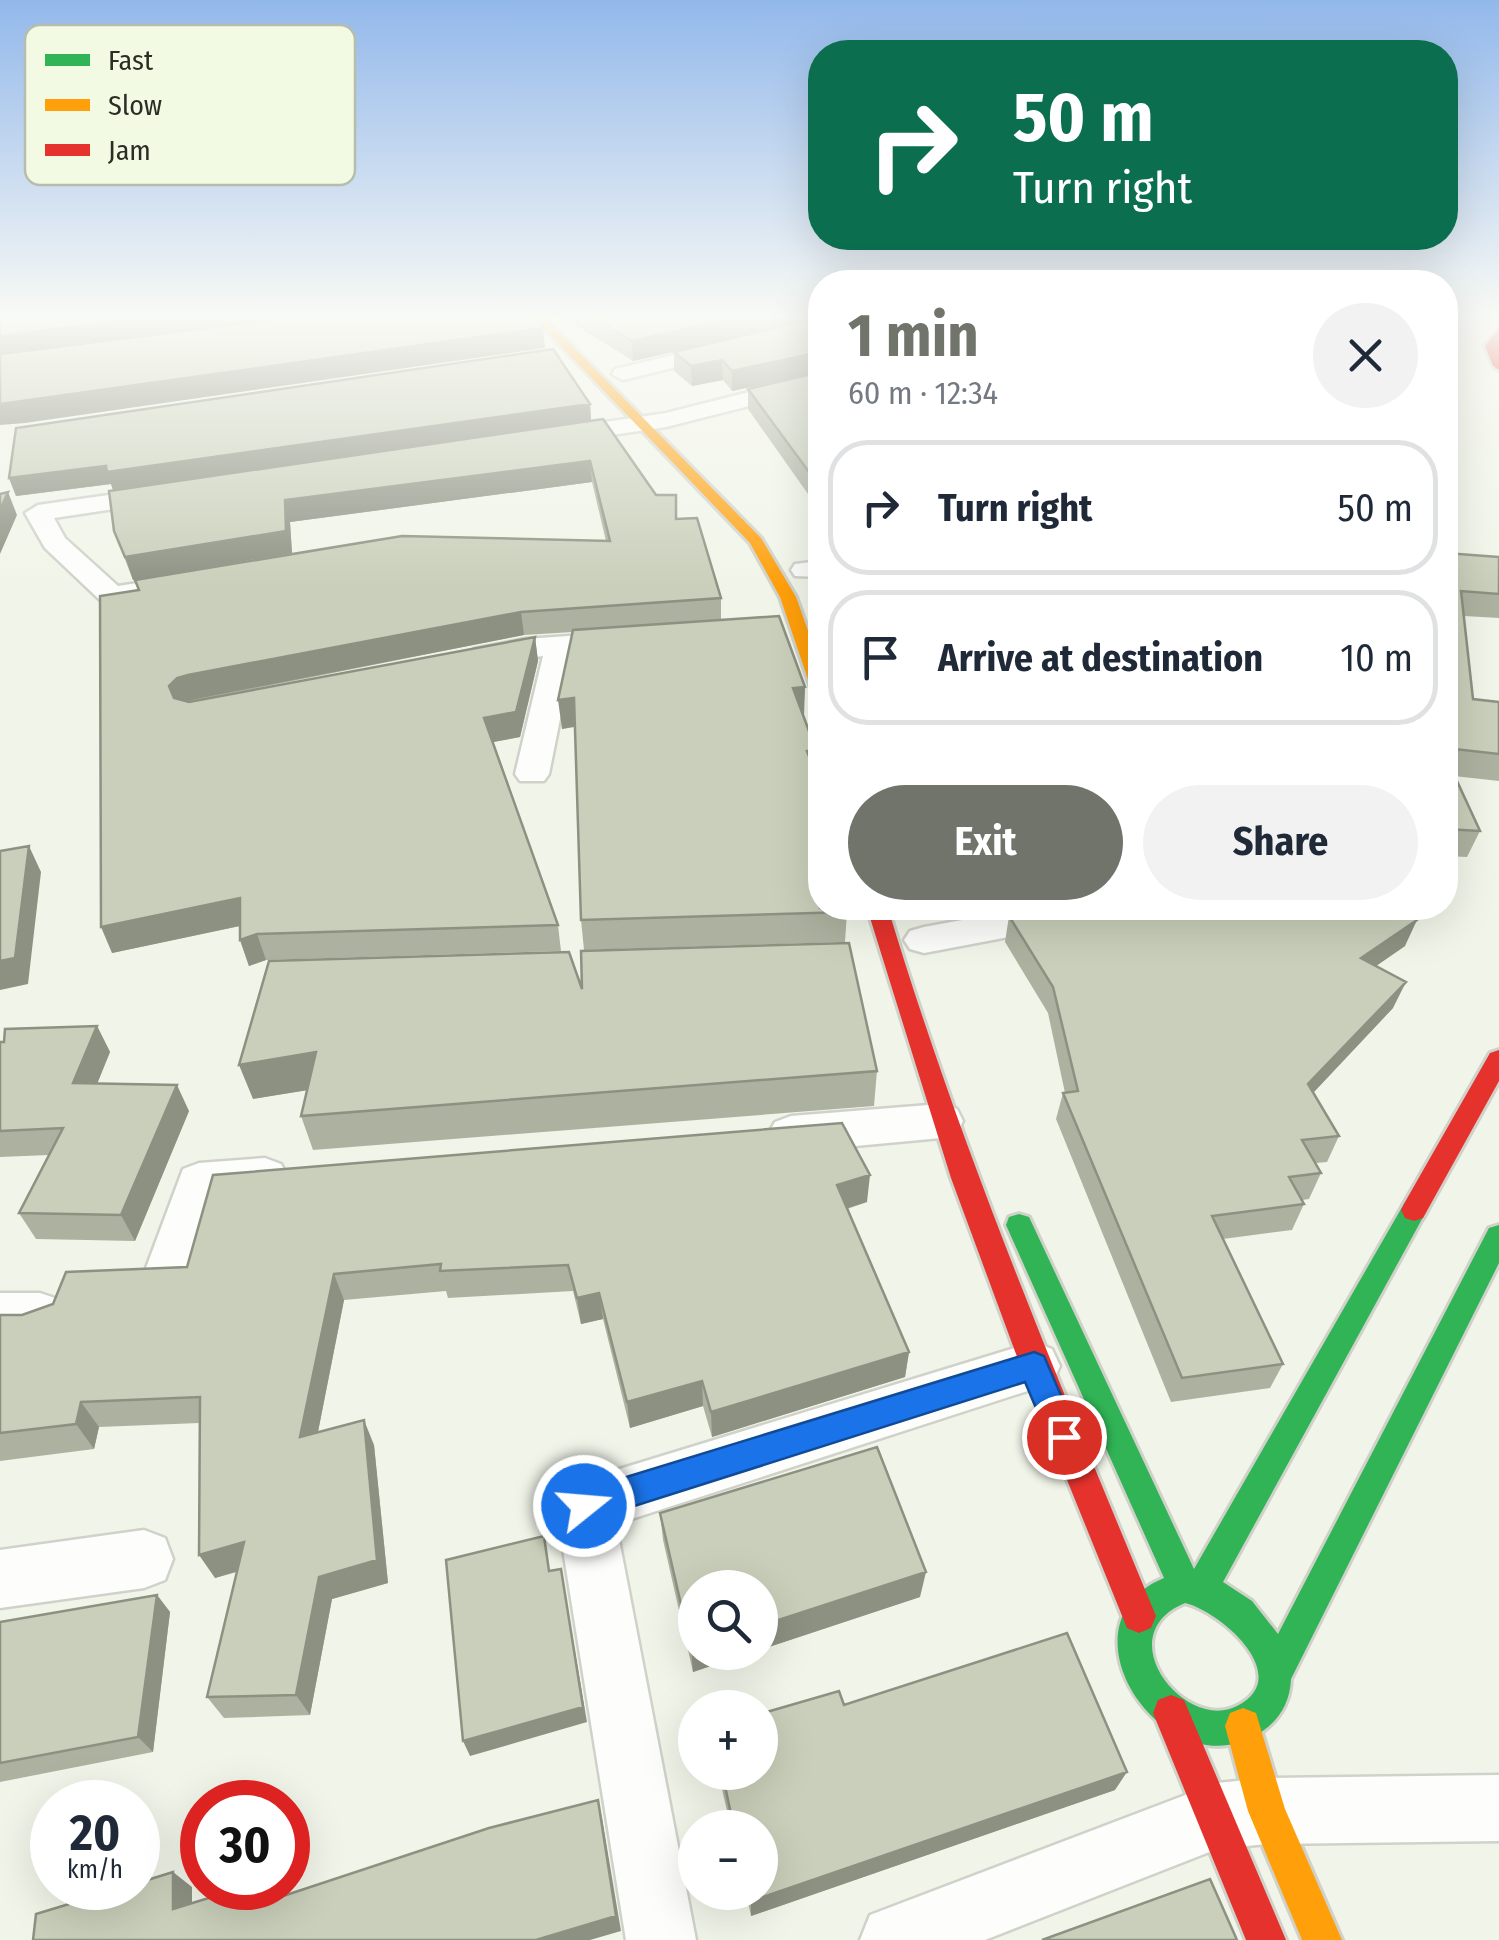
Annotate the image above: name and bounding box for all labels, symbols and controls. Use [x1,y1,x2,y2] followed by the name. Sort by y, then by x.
[25,25,355,185] legend
[108,44,154,77] text: Fast
[1013,76,1154,160] text: 50 m
[848,80,978,210] icon: right
[108,89,162,122] text: Slow
[108,134,151,167] text: Jam
[1013,161,1192,215] text: Turn right
[848,300,979,372] text: 1 min
[1313,303,1418,408] button: close
[848,374,998,412] text: 60 m · 12:34
[853,480,908,535] icon: right
[938,485,1092,531] text: Turn right
[1338,485,1413,531] text: 50 m
[853,630,908,685] icon: arrive
[938,635,1263,681] text: Arrive at destination
[1340,635,1413,681] text: 10 m
[848,785,1123,900] button: Exit
[1143,785,1418,900] button: Share
[1022,1395,1107,1480] pin
[1037,1410,1092,1465] icon: arrive
[532,1454,636,1558] position arrow
[678,1570,778,1910] map controls
[678,1570,778,1670] button: search
[678,1690,778,1790] button: +
[180,1780,310,1910] speed limit sign: 30
[70,1803,120,1863] text: 20
[678,1810,778,1910] button: −
[67,1855,123,1885] text: km/h

